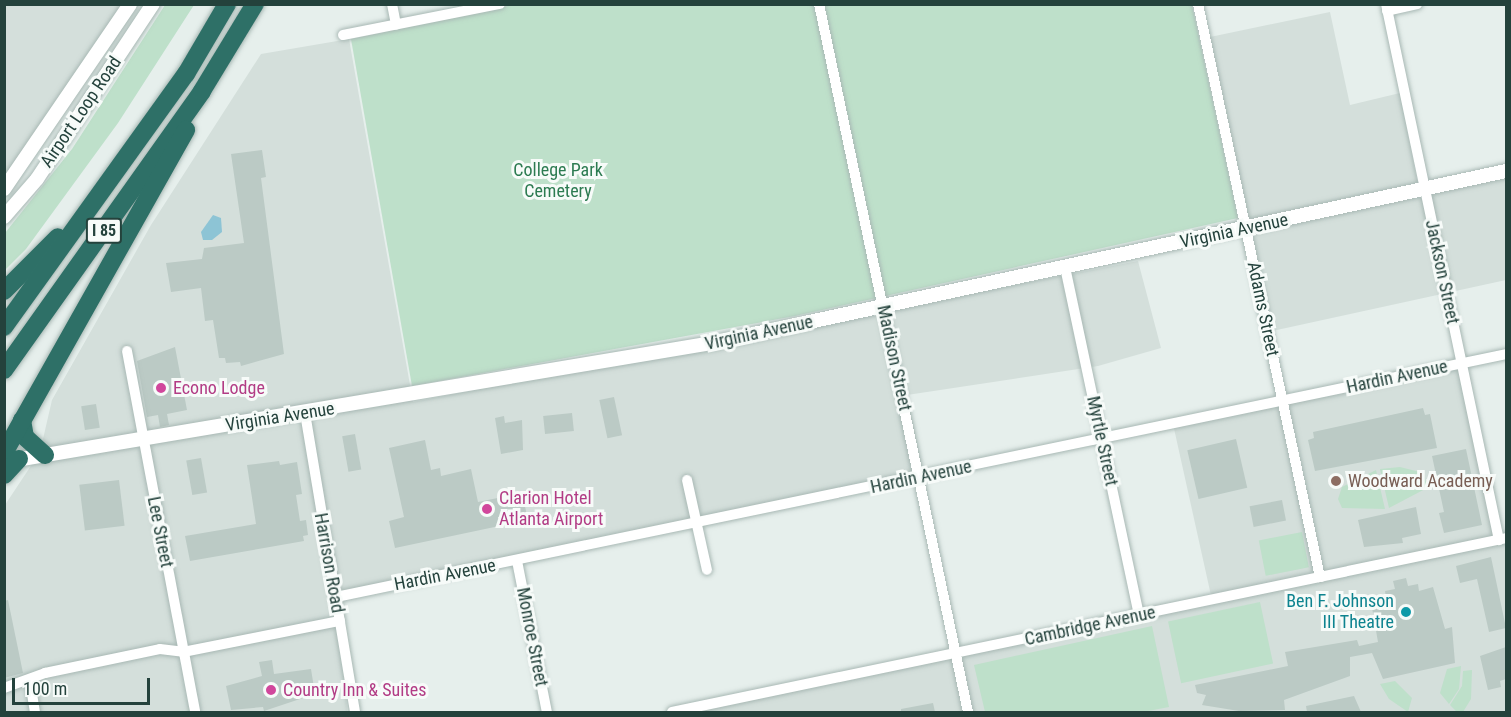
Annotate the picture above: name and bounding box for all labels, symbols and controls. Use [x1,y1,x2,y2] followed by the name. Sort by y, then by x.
[36,52,126,172] street label: Airport Loop Road
[513,160,603,202] park label: College Park Cemetery
[1178,209,1290,253] street label: Virginia Avenue
[84,218,124,244] road number: I 85
[1420,218,1464,326] street label: Jackson Street
[1242,260,1284,358] street label: Adams Street
[872,303,916,413] street label: Madison Street
[703,311,815,355] street label: Virginia Avenue
[1344,356,1450,398] street label: Hardin Avenue
[173,377,265,399] place label: Econo Lodge
[154,381,168,395] marker: Econo Lodge
[1082,394,1122,488] street label: Myrtle Street
[224,398,336,436] street label: Virginia Avenue
[868,456,974,498] street label: Hardin Avenue
[1348,470,1493,492] place label: Woodward Academy
[1329,474,1343,488] marker: Woodward Academy
[499,488,603,530] place label: Clarion Hotel Atlanta Airport
[143,495,177,569] street label: Lee Street
[480,502,494,516] marker: Clarion Hotel Atlanta Airport
[310,511,348,615] street label: Harrison Road
[392,555,498,595] street label: Hardin Avenue
[512,586,552,688] street label: Monroe Street
[1286,591,1394,634] place label: Ben F. Johnson III Theatre
[1023,602,1157,650] street label: Cambridge Avenue
[1399,605,1413,619] marker: Ben F. Johnson III Theatre
[15,666,153,704] scale bar
[23,678,67,699] text: 100 m
[283,679,426,701] place label: Country Inn & Suites
[264,683,278,697] marker: Country Inn & Suites

